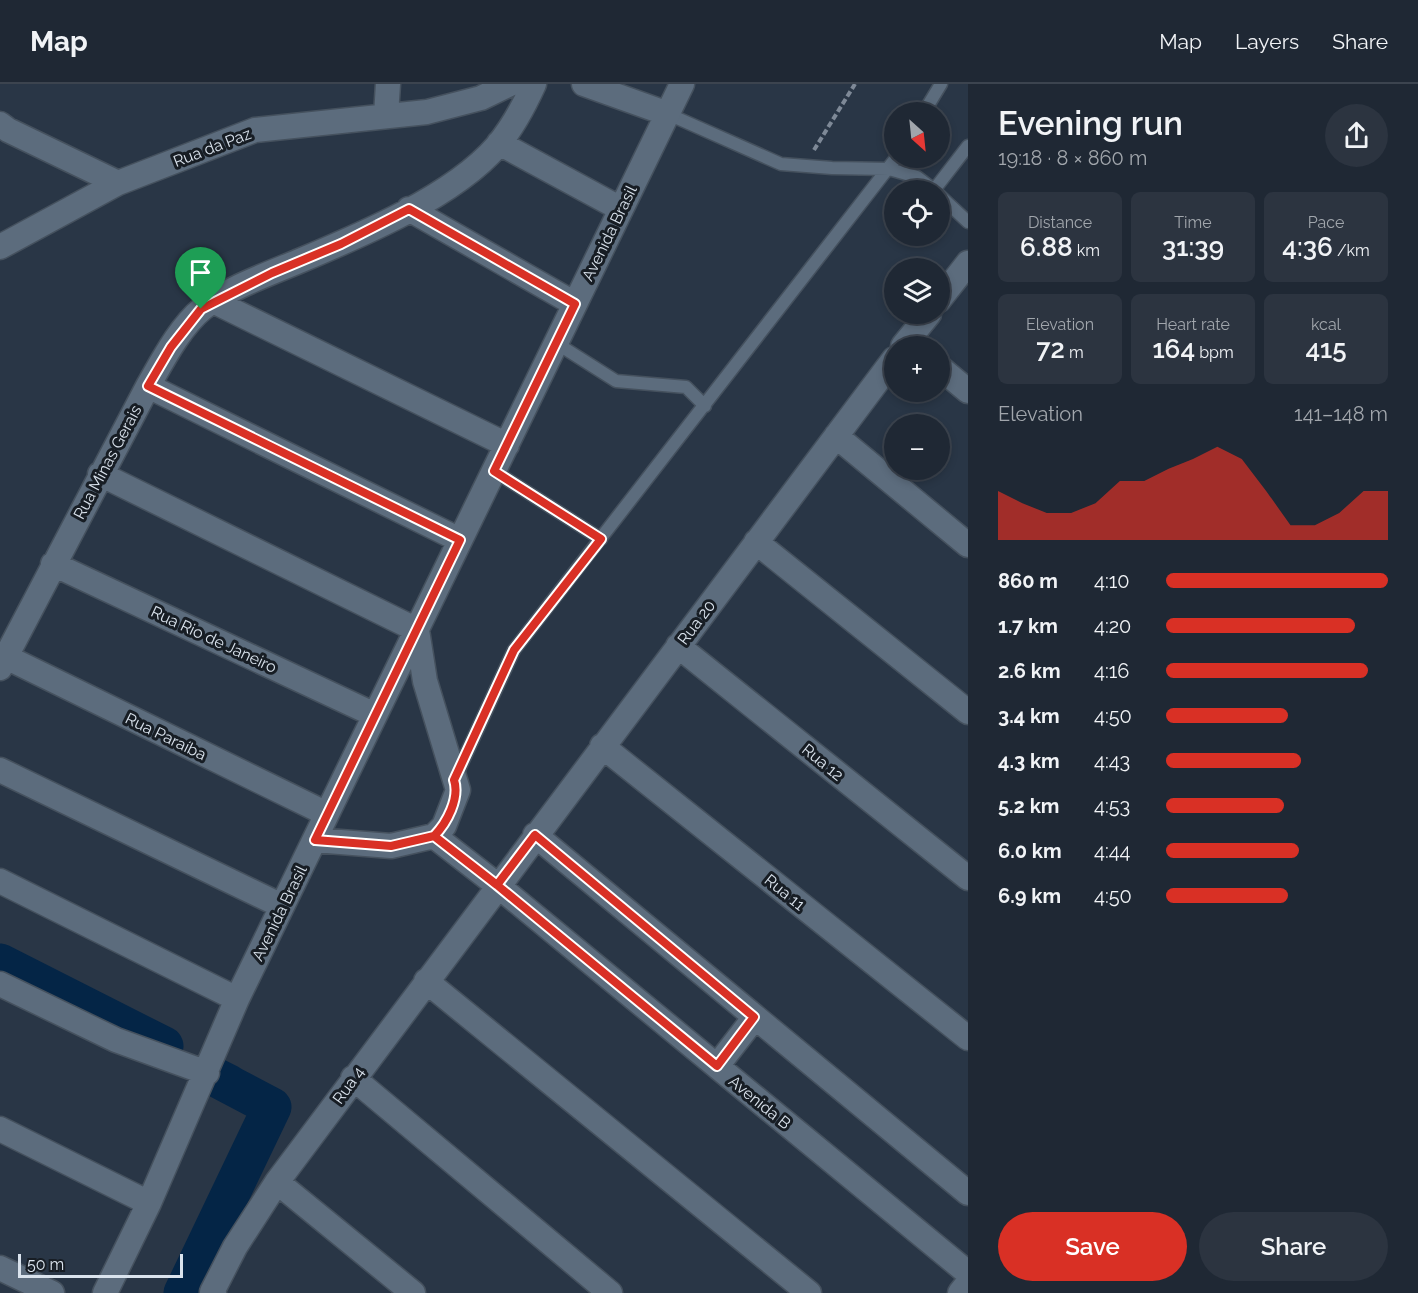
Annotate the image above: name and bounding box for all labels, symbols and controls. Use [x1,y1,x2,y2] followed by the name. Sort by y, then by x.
[30,25,88,58] text: Map
[1159,29,1202,54] text: Map
[1235,29,1299,54] text: Layers
[1332,29,1388,54] text: Share
[884,102,950,168] north arrow
[884,102,950,480] map controls
[998,104,1183,143] text: Evening run
[1325,104,1388,167] button: share
[171,124,254,171] street label: Rua da Paz
[998,146,1147,170] text: 19:18 · 8 × 860 m
[884,180,950,246] button: locate
[578,182,641,284] street label: Avenida Brasil
[1028,213,1092,232] text: Distance
[1174,213,1212,232] text: Time
[1308,213,1344,232] text: Pace
[1020,232,1073,262] text: 6.88
[1162,232,1224,262] text: 31:39
[1282,232,1333,262] text: 4:36
[1073,241,1100,260] text: km
[1333,241,1370,260] text: /km
[175,247,226,309] pin
[184,256,217,289] icon: arrive
[884,258,950,324] button: layers
[1026,315,1094,334] text: Elevation
[1156,315,1230,334] text: Heart rate
[1311,315,1341,334] text: kcal
[1036,334,1065,364] text: 72
[1152,334,1195,364] text: 164
[1305,334,1347,364] text: 415
[884,336,950,402] button: +
[1065,343,1084,362] text: m
[1195,343,1234,362] text: bpm
[69,402,146,522] street label: Rua Minas Gerais
[998,402,1083,426] text: Elevation
[1294,402,1388,426] text: 141–148 m
[884,414,950,480] button: −
[998,569,1058,593] text: 860 m
[1094,569,1129,593] text: 4:10
[674,596,719,648] street label: Rua 20
[148,602,280,677] street label: Rua Rio de Janeiro
[998,614,1058,638] text: 1.7 km
[1094,614,1131,638] text: 4:20
[998,659,1061,683] text: 2.6 km
[1094,659,1129,683] text: 4:16
[998,704,1060,728] text: 3.4 km
[1094,704,1132,728] text: 4:50
[122,709,209,764] street label: Rua Paraíba
[798,740,847,785] street label: Rua 12
[998,749,1060,773] text: 4.3 km
[1094,749,1130,773] text: 4:43
[998,794,1059,818] text: 5.2 km
[1094,794,1130,818] text: 4:53
[998,839,1062,863] text: 6.0 km
[1094,839,1131,863] text: 4:44
[248,862,311,964] street label: Avenida Brasil
[761,870,809,914] street label: Rua 11
[998,884,1061,908] text: 6.9 km
[1094,884,1132,908] text: 4:50
[329,1063,368,1108] street label: Rua 4
[725,1072,794,1133] street label: Avenida B
[998,1212,1187,1281] button: Save
[1199,1212,1388,1281] button: Share
[18,1251,183,1278] scale bar
[27,1255,64,1274] text: 50 m

